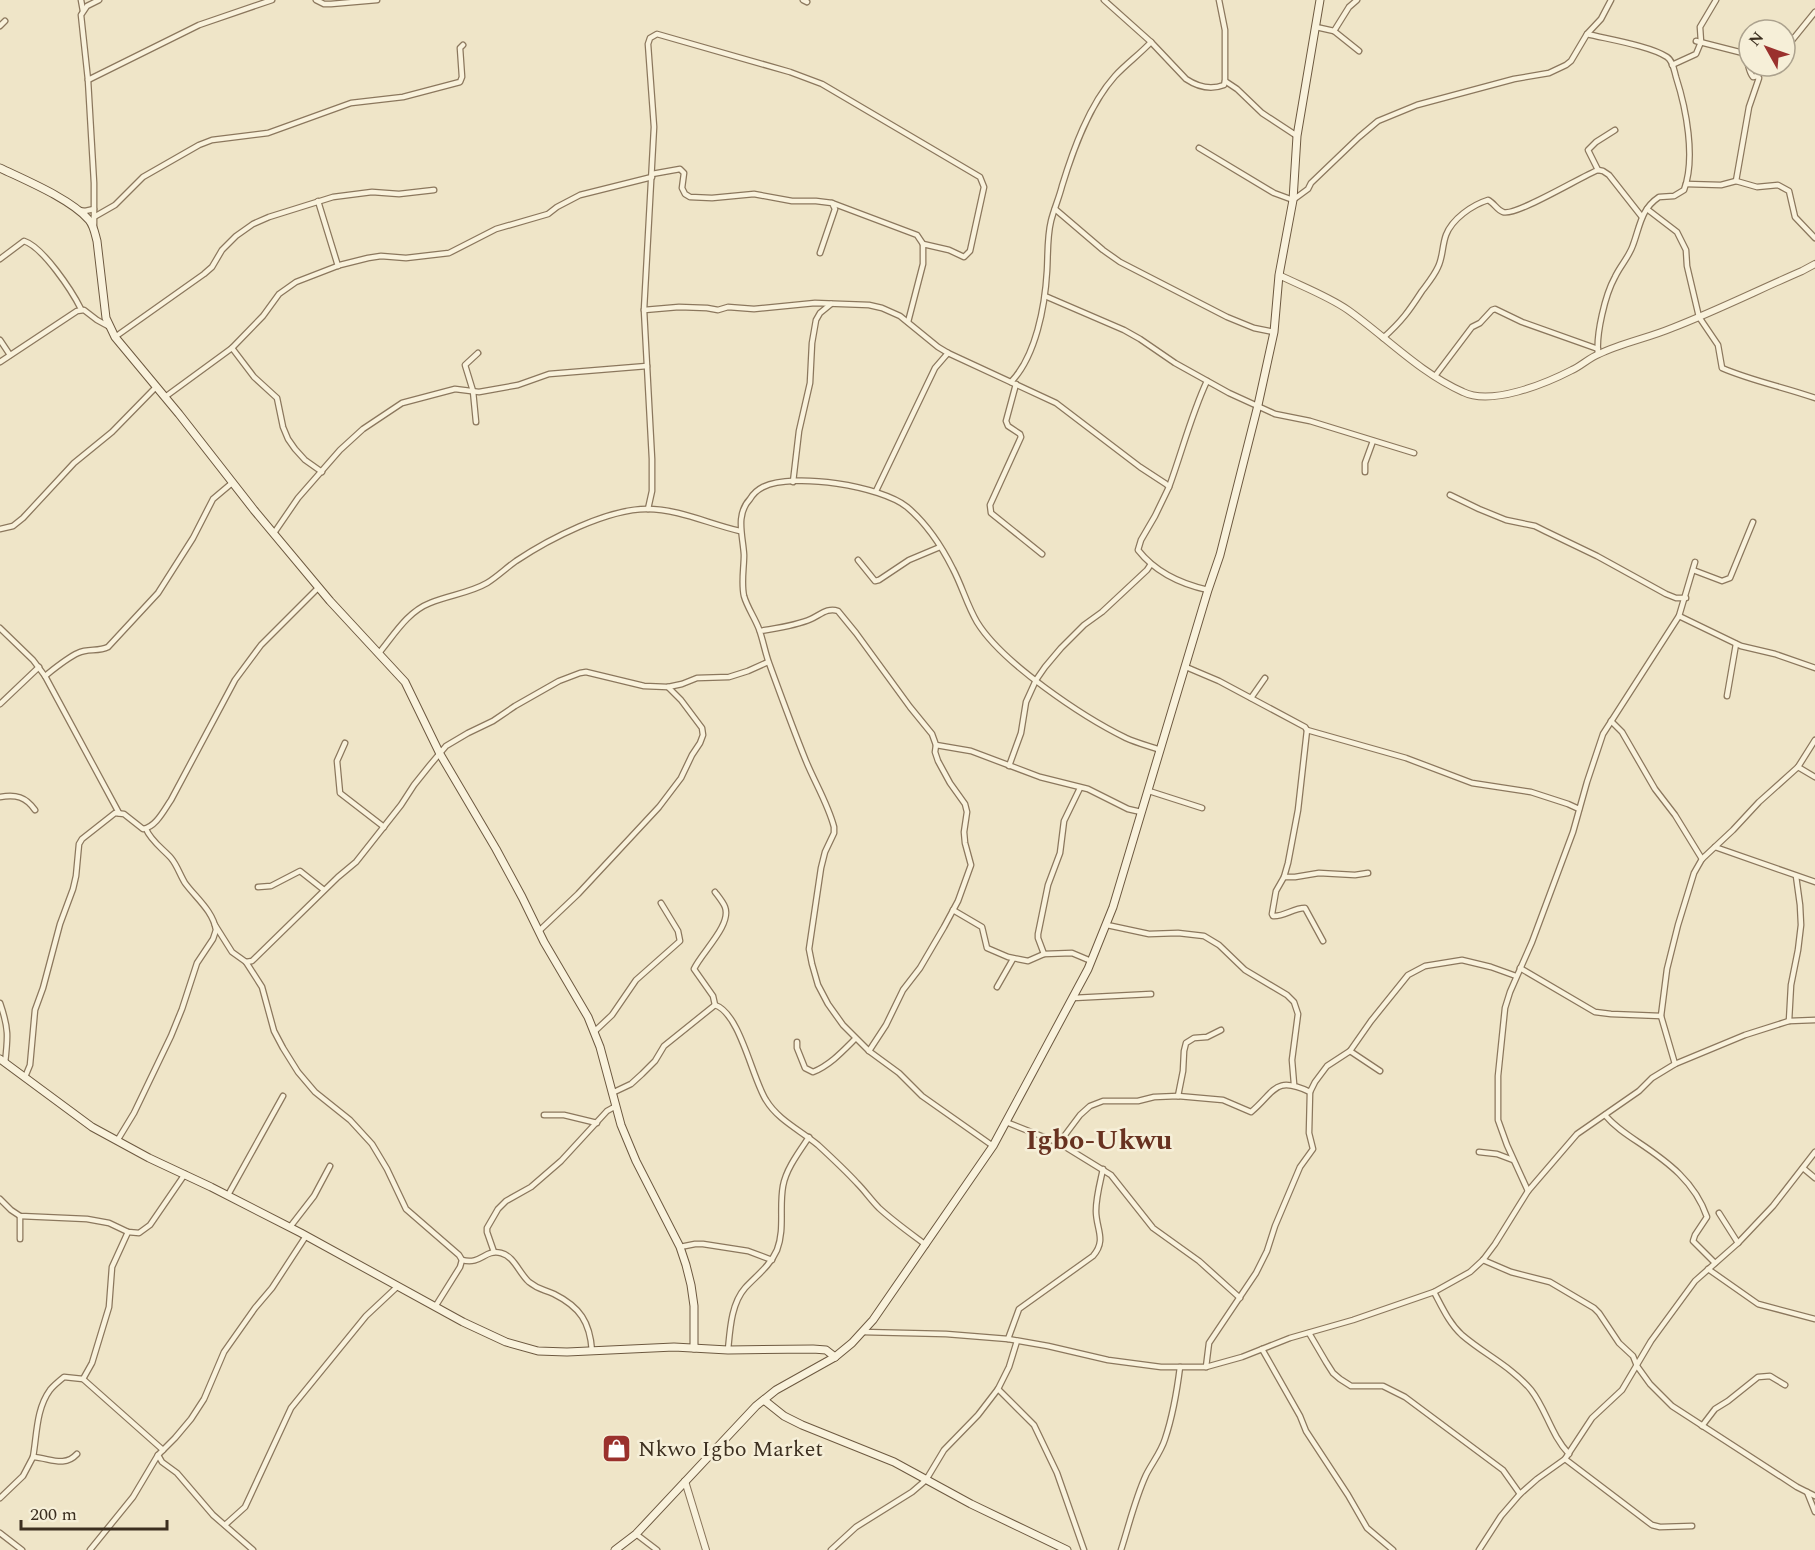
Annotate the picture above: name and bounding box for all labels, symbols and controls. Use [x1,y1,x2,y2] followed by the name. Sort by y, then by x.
[1737,18,1797,78] north arrow
[1743,26,1770,52] text: N
[1026,1119,1173,1162] district label: Igbo-Ukwu
[601,1433,633,1465] shop icon: Nkwo Igbo Market
[638,1433,823,1466] place label: Nkwo Igbo Market
[21,1493,166,1531] scale bar
[30,1501,77,1528] text: 200 m

